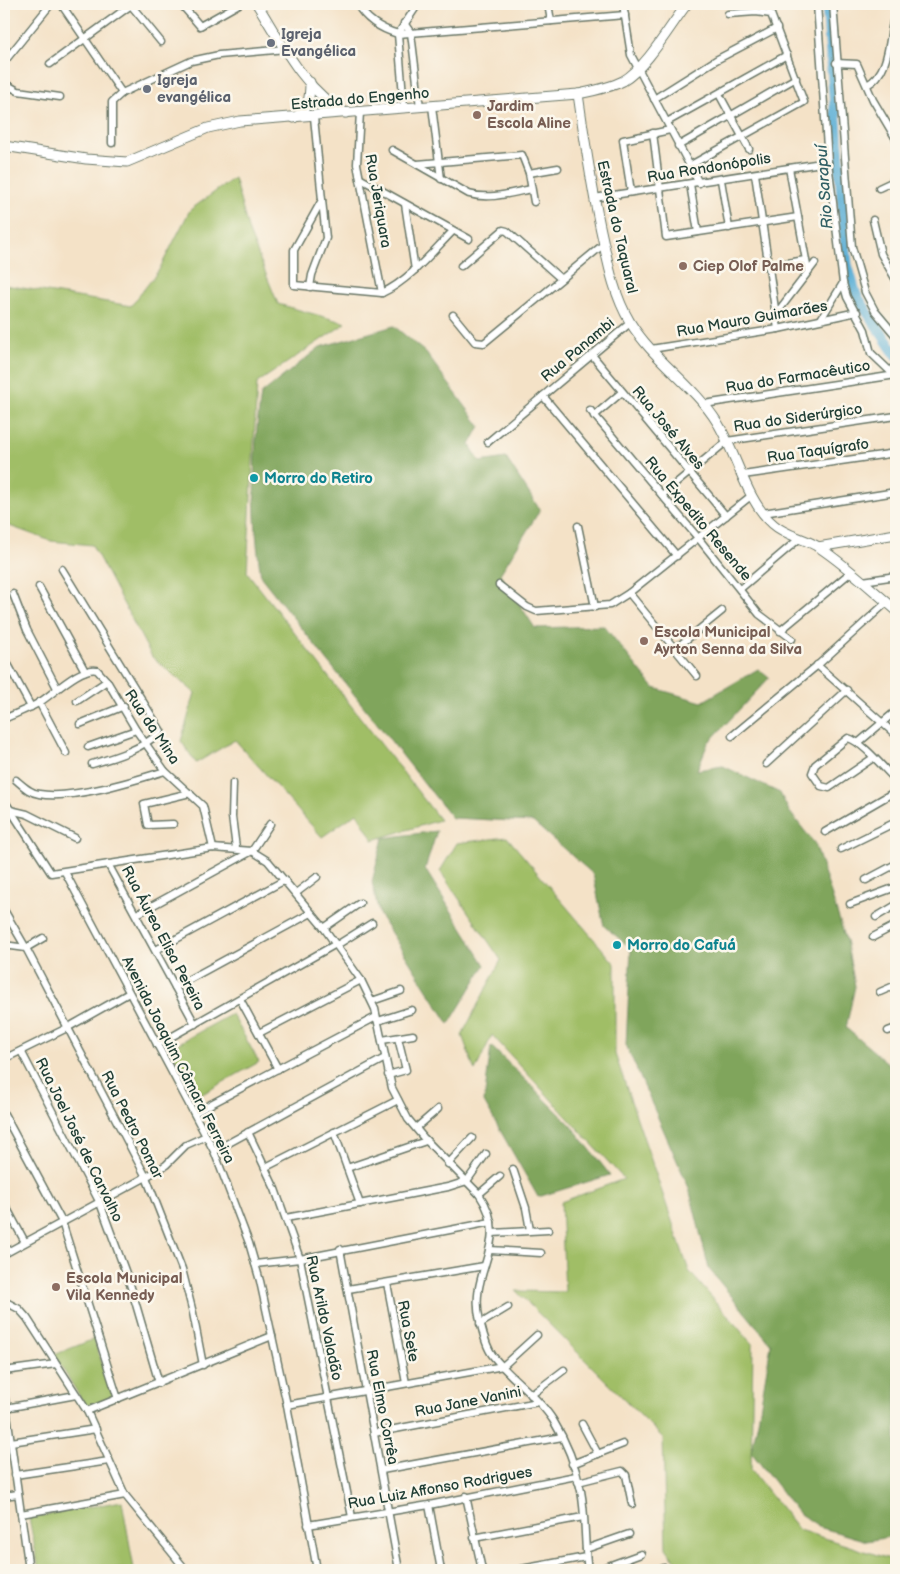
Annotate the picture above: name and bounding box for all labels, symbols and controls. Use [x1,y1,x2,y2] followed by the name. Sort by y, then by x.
[281,25,356,61] place label: Igreja Evangélica
[265,37,277,49] marker: Igreja Evangélica
[157,71,231,107] place label: Igreja evangélica
[141,83,153,95] marker: Igreja evangélica
[290,83,430,115] street label: Estrada do Engenho
[487,97,571,133] place label: Jardim Escola Aline
[471,109,483,121] marker: Jardim Escola Aline
[812,142,837,230] water label: Rio Sarapuí
[646,149,773,187] street label: Rua Rondonópolis
[360,152,396,250] street label: Rua Jeriquara
[592,159,642,295] street label: Estrada do Taquaral
[693,257,804,276] place label: Ciep Olof Palme
[677,260,689,272] marker: Ciep Olof Palme
[675,296,830,342] street label: Rua Mauro Guimarães
[537,314,619,386] street label: Rua Panambi
[724,356,872,398] street label: Rua do Farmacêutico
[628,382,709,474] street label: Rua José Alves
[732,400,864,436] street label: Rua do Siderúrgico
[766,434,870,468] street label: Rua Taquígrafo
[640,453,756,585] street label: Rua Expedito Resende
[264,469,373,488] place label: Morro do Retiro
[248,472,260,484] marker: Morro do Retiro
[653,623,802,659] place label: Escola Municipal Ayrton Senna da Silva
[638,635,650,647] marker: Escola Municipal Ayrton Senna da Silva
[120,686,184,768] street label: Rua da Mina
[117,862,209,1014] street label: Rua Áurea Elisa Pereira
[627,936,736,955] place label: Morro do Cafuá
[611,939,623,951] marker: Morro do Cafuá
[117,953,239,1167] street label: Avenida Joaquim Câmara Ferreira
[31,1055,127,1225] street label: Rua Joel José de Carvalho
[96,1068,168,1183] street label: Rua Pedro Pomar
[301,1254,347,1382] street label: Rua Arildo Valadão
[66,1269,183,1305] place label: Escola Municipal Vila Kennedy
[50,1281,62,1293] marker: Escola Municipal Vila Kennedy
[393,1299,423,1363] street label: Rua Sete
[362,1348,402,1466] street label: Rua Elmo Corrêa
[413,1382,523,1422] street label: Rua Jane Vanini
[346,1462,534,1514] street label: Rua Luiz Affonso Rodrigues

